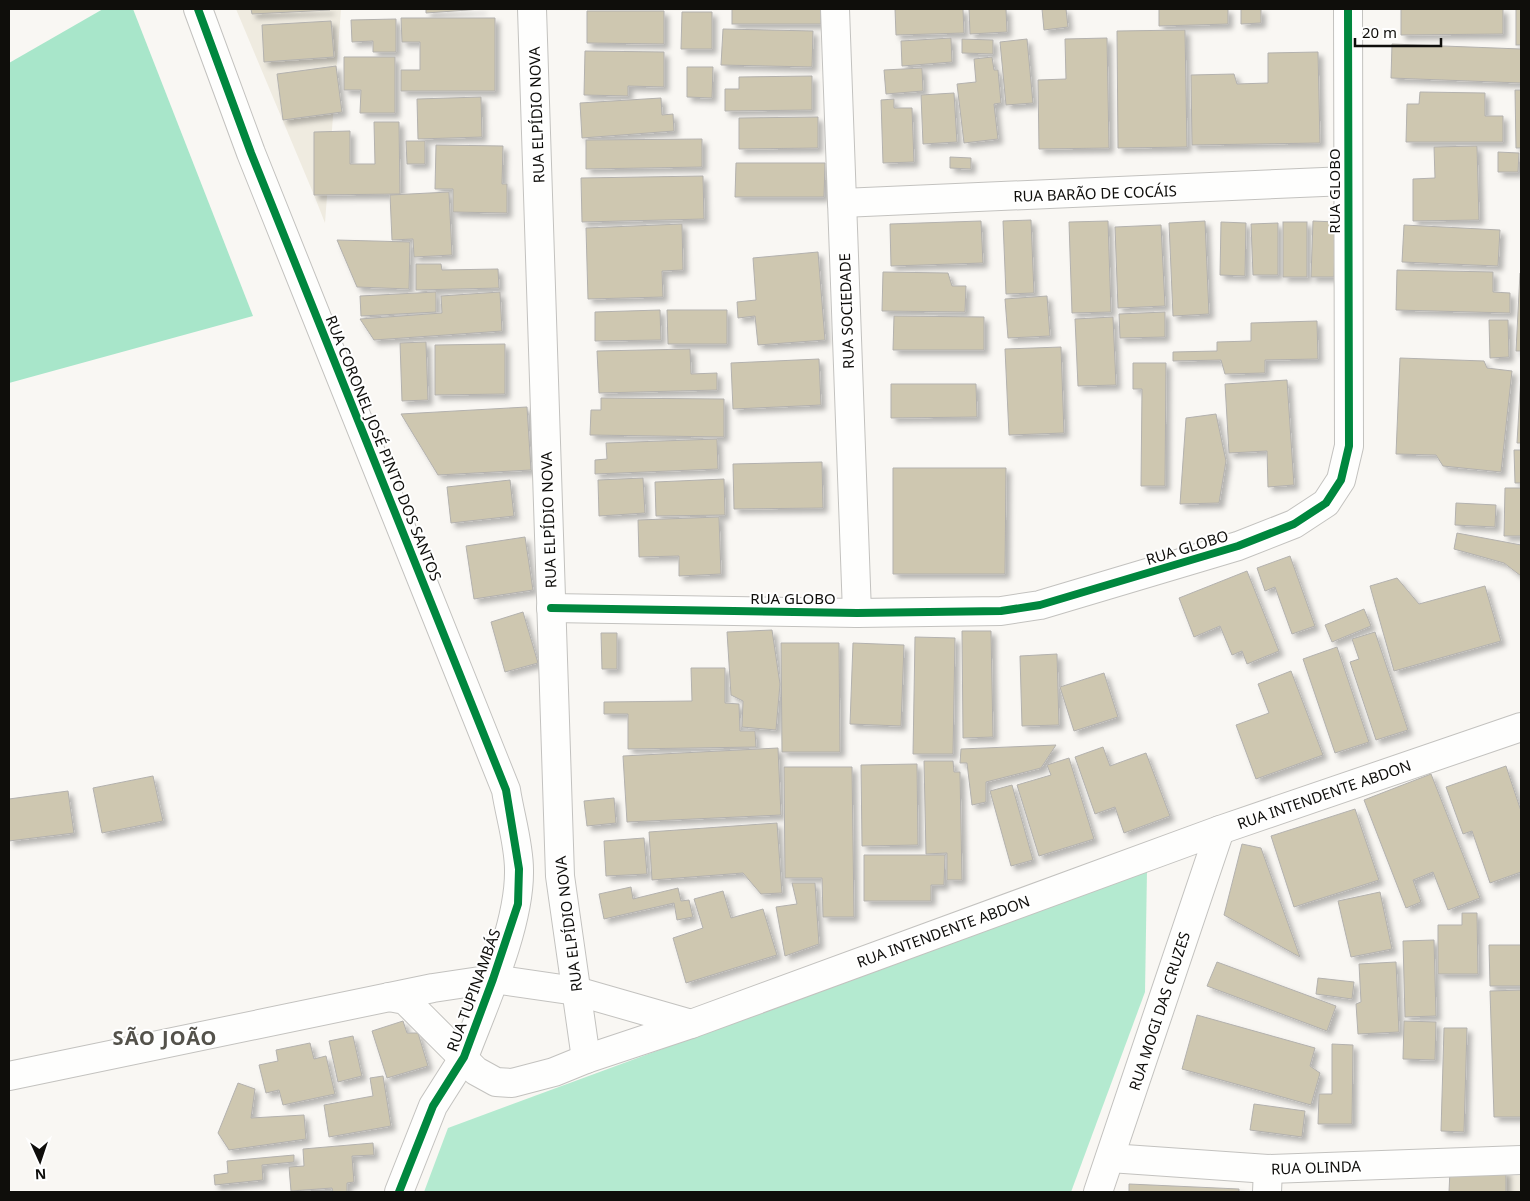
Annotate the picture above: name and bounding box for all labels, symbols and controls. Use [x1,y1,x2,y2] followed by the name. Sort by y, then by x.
[1355,15,1441,47] scale bar
[1362,22,1397,42] text: 20 m
[524,46,548,184] street label: RUA ELPÍDIO NOVA
[1324,148,1344,234] street label: RUA GLOBO
[1013,180,1177,206] street label: RUA BARÃO DE COCÁIS
[834,253,858,369] street label: RUA SOCIEDADE
[321,312,447,584] street label: RUA CORONEL JOSÉ PINTO DOS SANTOS
[536,451,560,589] street label: RUA ELPÍDIO NOVA
[1143,525,1231,569] street label: RUA GLOBO
[750,588,836,608] street label: RUA GLOBO
[1234,755,1414,833] street label: RUA INTENDENTE ABDON
[550,855,586,993] street label: RUA ELPÍDIO NOVA
[854,890,1032,972] street label: RUA INTENDENTE ABDON
[441,926,505,1054] street label: RUA TUPINAMBÁS
[1124,929,1194,1093] street label: RUA MOGI DAS CRUZES
[113,1024,217,1051] district label: SÃO JOÃO
[15,1136,65,1186] north arrow
[1271,1155,1362,1179] street label: RUA OLINDA
[35,1165,47,1184] text: N

